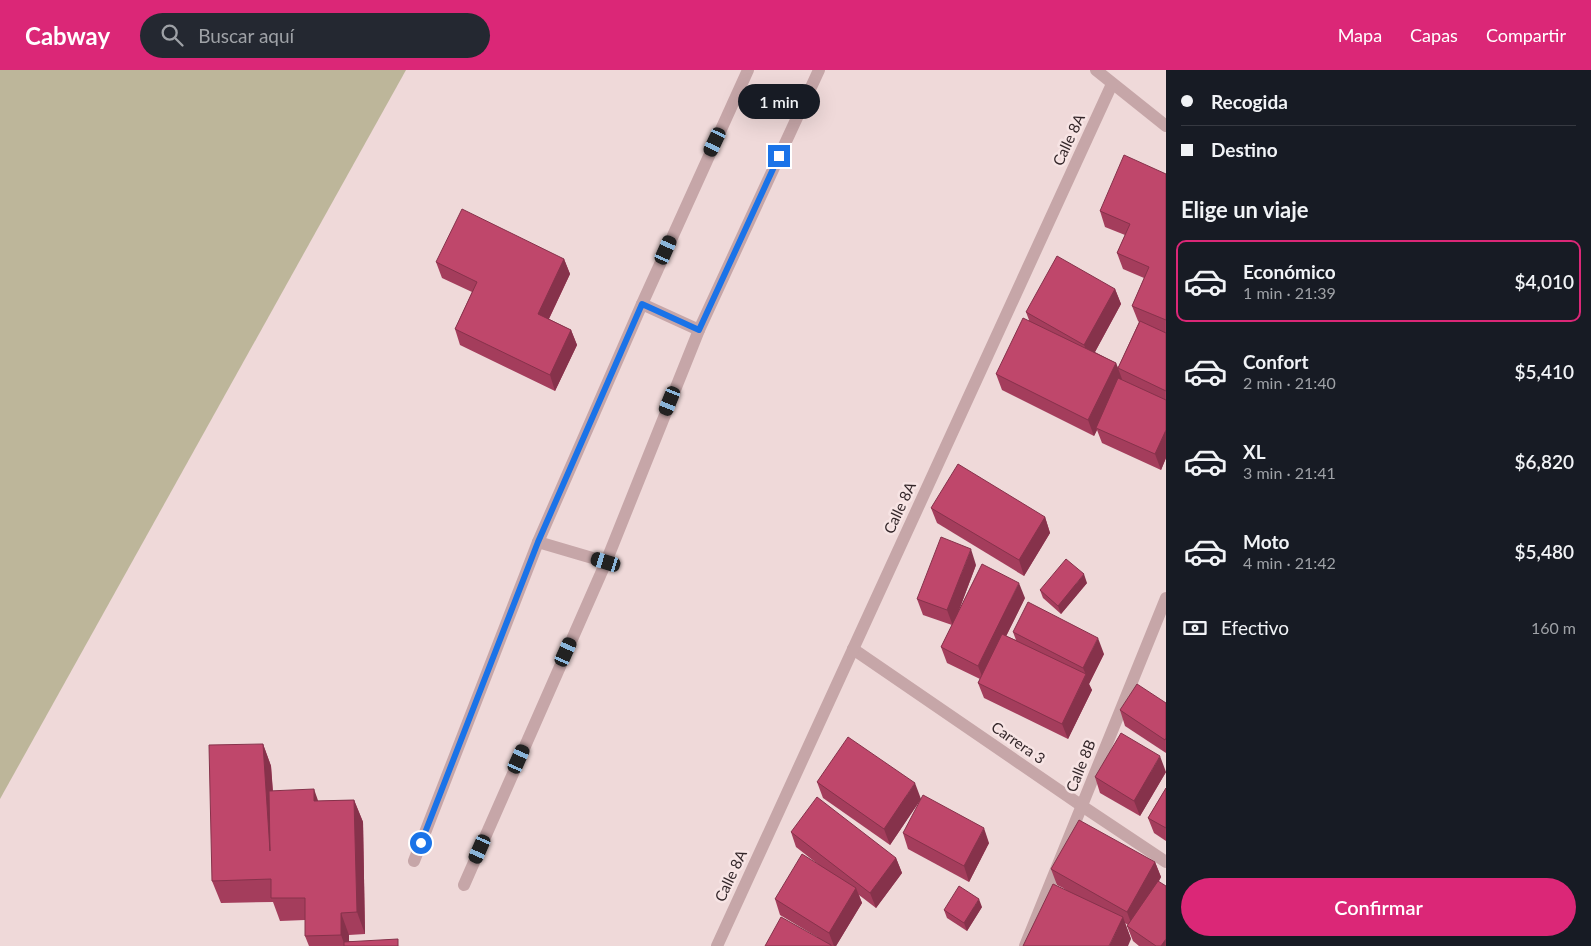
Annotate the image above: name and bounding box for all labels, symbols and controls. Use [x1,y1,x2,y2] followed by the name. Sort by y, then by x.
[140,13,490,58] search box
[25,21,110,50] text: Cabway
[158,21,186,49] icon: search
[198,24,294,47] text: Buscar aquí
[1338,24,1382,46] text: Mapa
[1410,24,1458,46] text: Capas
[1486,24,1566,46] text: Compartir
[738,83,820,118] callout: 1 min
[1211,90,1288,113] text: Recogida
[759,92,799,111] text: 1 min
[1048,110,1088,168] street label: Calle 8A
[701,125,728,159] car
[1211,138,1278,161] text: Destino
[768,145,790,167] route end
[1181,196,1309,223] text: Elige un viaje
[653,233,678,267] car
[1183,259,1228,304] icon: car
[1243,260,1336,283] text: Económico
[1515,270,1574,293] text: $4,010
[1243,283,1336,302] text: 1 min · 21:39
[1183,349,1228,394] icon: car
[1243,350,1308,373] text: Confort
[1515,360,1574,383] text: $5,410
[1243,373,1336,392] text: 2 min · 21:40
[657,384,682,418] car
[1183,439,1228,484] icon: car
[1243,440,1266,463] text: XL
[1515,450,1574,473] text: $6,820
[1243,463,1336,482] text: 3 min · 21:41
[879,478,919,536] street label: Calle 8A
[1183,529,1228,574] icon: car
[1243,530,1289,553] text: Moto
[1515,540,1574,563] text: $5,480
[589,550,622,574] car
[1243,553,1336,572] text: 4 min · 21:42
[1181,614,1209,642] icon: cash
[1221,616,1289,639] text: Efectivo
[1531,618,1576,637] text: 160 m
[553,635,578,669] car
[988,717,1049,767] street label: Carrera 3
[1061,737,1099,794] street label: Calle 8B
[506,742,531,776] car
[410,832,432,854] route start
[467,832,492,866] car
[710,846,750,904] street label: Calle 8A
[1181,878,1576,936] button: Confirmar

